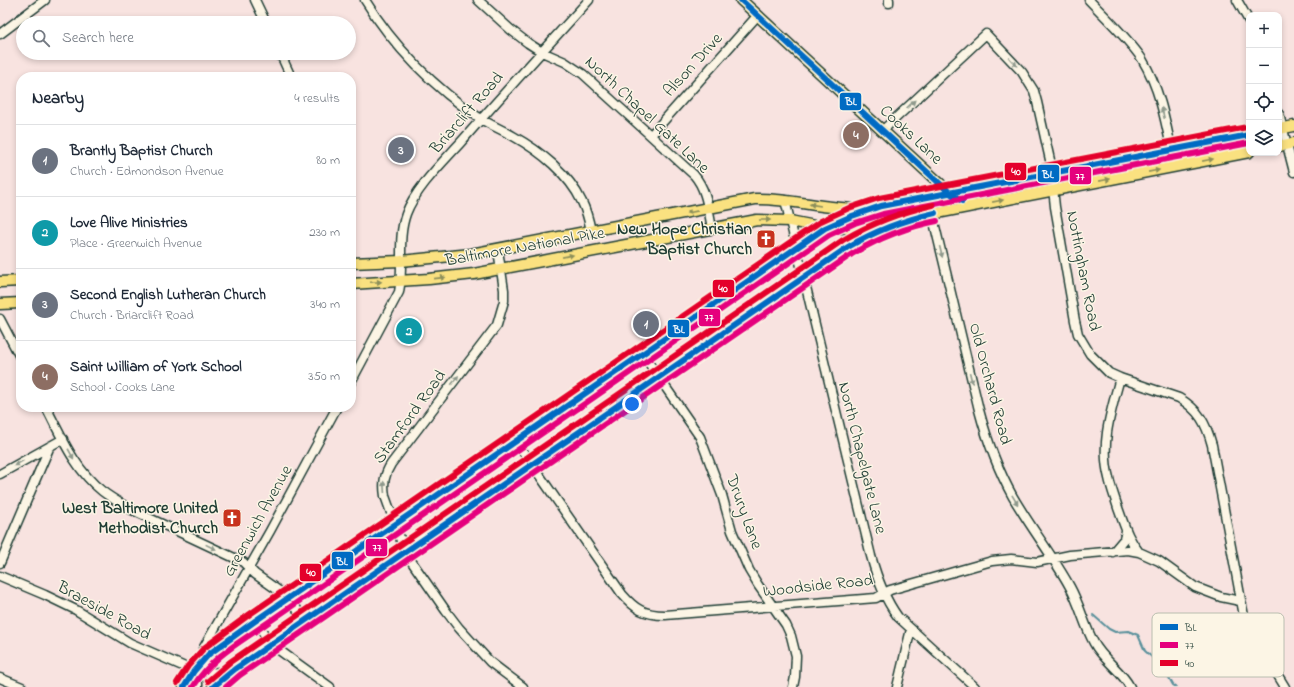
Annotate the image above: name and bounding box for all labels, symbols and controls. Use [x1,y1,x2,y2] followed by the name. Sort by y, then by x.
[1246,12,1282,156] map controls
[1246,12,1282,48] button: +
[16,16,356,60] search box
[30,27,52,49] icon: search
[62,27,134,49] text: Search here
[657,27,729,103] street label: Alson Drive
[1246,48,1282,84] button: −
[579,50,715,180] street label: North Chapel Gate Lane
[1008,57,1018,67] one-way arrow
[424,66,510,160] street label: Briarclift Road
[1246,84,1282,120] button: locate
[32,86,84,111] text: Nearby
[294,89,340,108] text: 4 results
[839,92,862,111] line badge: BL
[844,94,858,110] text: BL
[874,99,948,171] street label: Cooks Lane
[906,99,916,108] one-way arrow
[1160,106,1166,118] one-way arrow
[843,120,869,150] pin: 4
[1246,120,1282,156] button: layers
[388,135,414,165] pin: 3
[70,140,213,162] text: Brantly Baptist Church
[43,151,47,170] text: 1
[316,151,340,170] text: 80 m
[1202,157,1214,163] one-way arrow
[70,162,224,181] text: Church · Edmondson Avenue
[1004,162,1027,181] line badge: 40
[1010,164,1021,180] text: 40
[1037,164,1060,183] line badge: BL
[1069,166,1092,185] line badge: 77
[1041,167,1055,183] text: BL
[1148,168,1160,174] one-way arrow
[1075,169,1085,185] text: 77
[1099,177,1111,183] one-way arrow
[992,198,1004,204] one-way arrow
[809,202,821,208] one-way arrow
[686,209,698,215] one-way arrow
[1057,209,1107,334] street label: Nottingham Road
[70,212,188,234] text: Love Alive Ministries
[617,217,753,262] place label: New Hope Christian Baptist Church
[759,217,772,223] one-way arrow
[442,221,607,273] street label: Baltimore National Pike
[42,223,48,242] text: 2
[309,223,340,242] text: 230 m
[755,228,777,250] church icon: New Hope Christian Baptist Church
[70,234,202,253] text: Place · Greenwich Avenue
[938,246,944,258] one-way arrow
[562,253,574,259] one-way arrow
[434,275,446,281] one-way arrow
[370,279,382,286] one-way arrow
[712,279,735,298] line badge: 40
[717,281,728,297] text: 40
[70,284,266,306] text: Second English Lutheran Church
[42,295,48,314] text: 3
[310,295,340,314] text: 340 m
[70,306,194,325] text: Church · Briarclift Road
[698,308,721,327] line badge: 77
[633,309,659,339] pin: 1
[704,310,714,326] text: 77
[396,316,422,346] pin: 2
[667,319,690,338] line badge: BL
[962,320,1018,448] street label: Old Orchard Road
[672,322,686,338] text: BL
[70,356,242,378] text: Saint William of York School
[367,364,453,469] street label: Stamford Road
[42,367,48,386] text: 4
[308,367,340,386] text: 350 m
[968,373,974,385] one-way arrow
[451,375,460,386] one-way arrow
[70,378,175,397] text: School · Cooks Lane
[829,379,893,537] street label: North Chapelgate Lane
[622,394,642,414] your location
[67,448,74,460] one-way arrow
[13,460,25,467] one-way arrow
[217,460,299,581] street label: Greenwich Avenue
[718,470,769,554] street label: Drury Lane
[381,481,388,493] one-way arrow
[1012,494,1019,506] one-way arrow
[62,496,218,541] place label: West Baltimore United Methodist Church
[221,507,243,529] church icon: West Baltimore United Methodist Church
[365,538,388,557] line badge: 77
[372,540,382,556] text: 77
[206,544,217,550] one-way arrow
[331,551,354,570] line badge: BL
[335,554,349,570] text: BL
[299,563,322,582] line badge: 40
[305,565,316,581] text: 40
[762,568,875,604] street label: Woodside Road
[52,574,156,647] street label: Braeside Road
[1152,613,1284,677] legend
[1184,620,1197,636] text: BL
[1185,638,1195,654] text: 77
[1185,656,1195,672] text: 40

